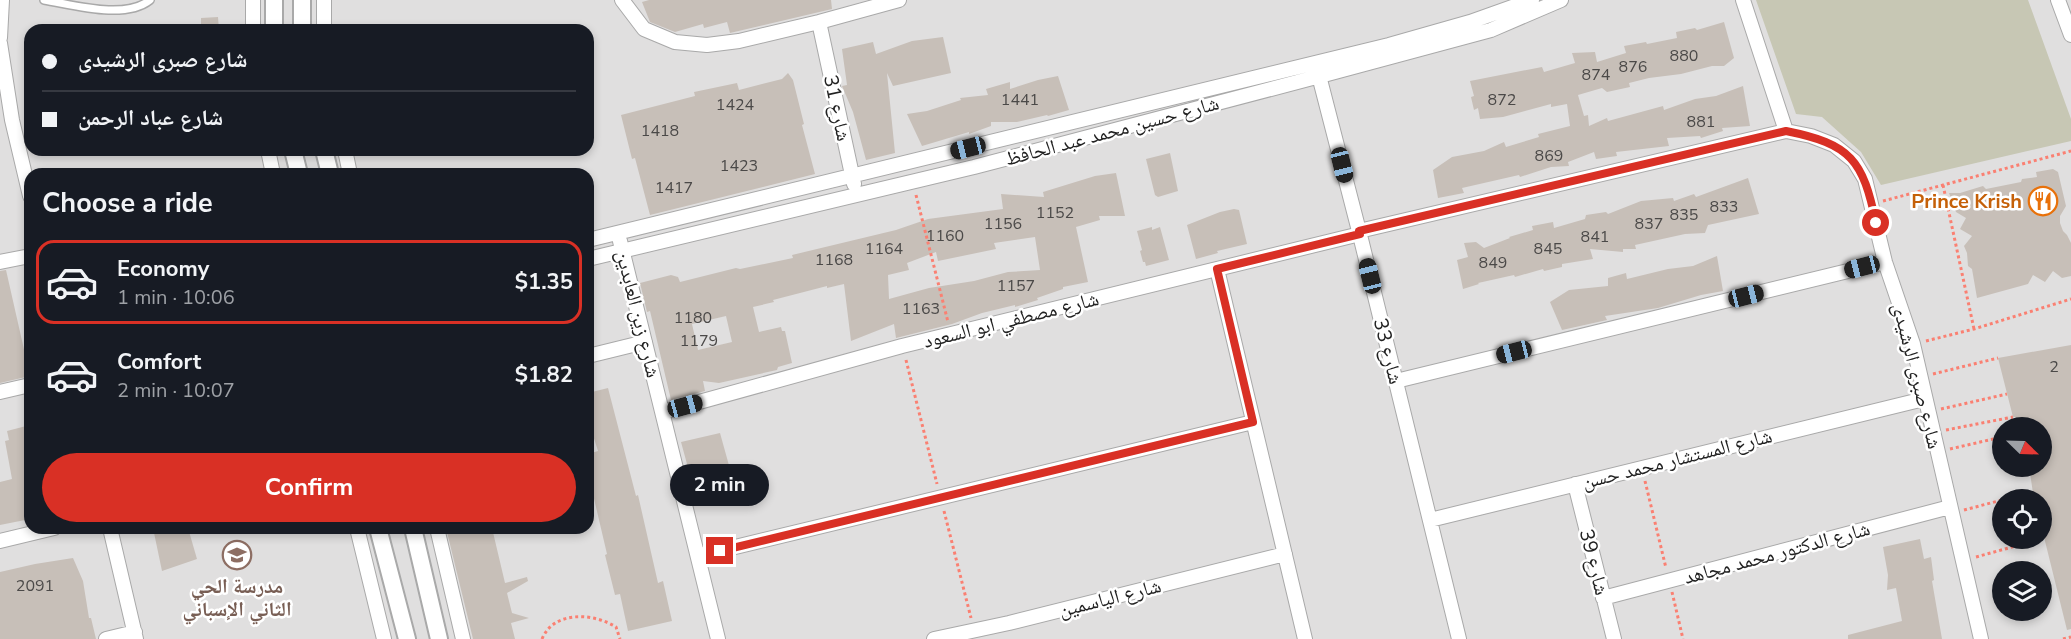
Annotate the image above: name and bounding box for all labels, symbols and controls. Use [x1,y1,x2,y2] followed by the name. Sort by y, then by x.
[78,45,248,75] text: شارع صبرى الرشيدى
[1670,45,1698,67] house number: 880
[1619,56,1647,78] house number: 876
[1582,64,1611,86] house number: 874
[817,72,857,144] street label: شارع 31
[1001,89,1039,111] house number: 1441
[1002,89,1222,173] street label: شارع حسين محمد عبد الحافظ
[1488,89,1516,111] house number: 872
[716,94,755,116] house number: 1424
[78,103,223,133] text: شارع عباد الرحمن
[1687,111,1715,133] house number: 881
[641,120,679,142] house number: 1418
[948,135,988,161] car
[1329,145,1355,185] car
[1535,145,1563,167] house number: 869
[720,155,758,177] house number: 1423
[655,177,693,199] house number: 1417
[42,185,213,222] text: Choose a ride
[2027,185,2059,217] restaurant icon: Prince Krish
[1911,188,2022,215] place label: Prince Krish
[1710,196,1738,218] house number: 833
[1036,202,1074,224] house number: 1152
[1670,204,1698,226] house number: 835
[1862,209,1889,236] route start
[984,213,1022,235] house number: 1156
[1635,213,1663,235] house number: 837
[926,225,964,247] house number: 1160
[1581,226,1609,248] house number: 841
[865,238,904,260] house number: 1164
[1534,238,1562,260] house number: 845
[609,247,667,381] street label: شارع زين العابدين
[815,249,853,271] house number: 1168
[1479,252,1507,274] house number: 849
[117,254,209,284] text: Economy
[1842,254,1882,280] car
[45,255,99,309] icon: car
[1357,256,1383,296] car
[515,267,573,297] text: $1.35
[997,275,1035,297] house number: 1157
[1726,283,1766,309] car
[117,284,235,311] text: 1 min · 10:06
[920,285,1102,357] street label: شارع مصطفي ابو السعود
[902,298,940,320] house number: 1163
[1886,300,1948,452] street label: شارع صبرى الرشيدى
[674,307,712,329] house number: 1180
[1367,315,1409,387] street label: شارع 33
[680,330,718,352] house number: 1179
[1494,339,1534,365] car
[117,347,201,377] text: Comfort
[45,348,99,402] icon: car
[2049,356,2059,378] house number: 2
[515,360,573,390] text: $1.82
[117,377,235,404] text: 2 min · 10:07
[665,393,705,419] car
[1992,417,2052,477] north arrow
[1992,417,2052,621] map controls
[1579,422,1775,496] street label: شارع المستشار محمد حسن
[42,453,576,522] button: Confirm
[670,464,770,506] callout: 2 min
[694,471,745,498] text: 2 min
[1992,489,2052,549] button: locate
[1681,515,1873,591] street label: شارع الدكتور محمد مجاهد
[1573,526,1615,598] street label: شارع 39
[706,537,733,564] route end
[221,539,253,571] school or university icon: مدرسة الحي الثاني الإسباني
[1992,561,2052,621] button: layers
[1056,572,1164,624] street label: شارع الياسمين
[182,573,292,624] place label: مدرسة الحي الثاني الإسباني
[16,575,54,597] house number: 2091

